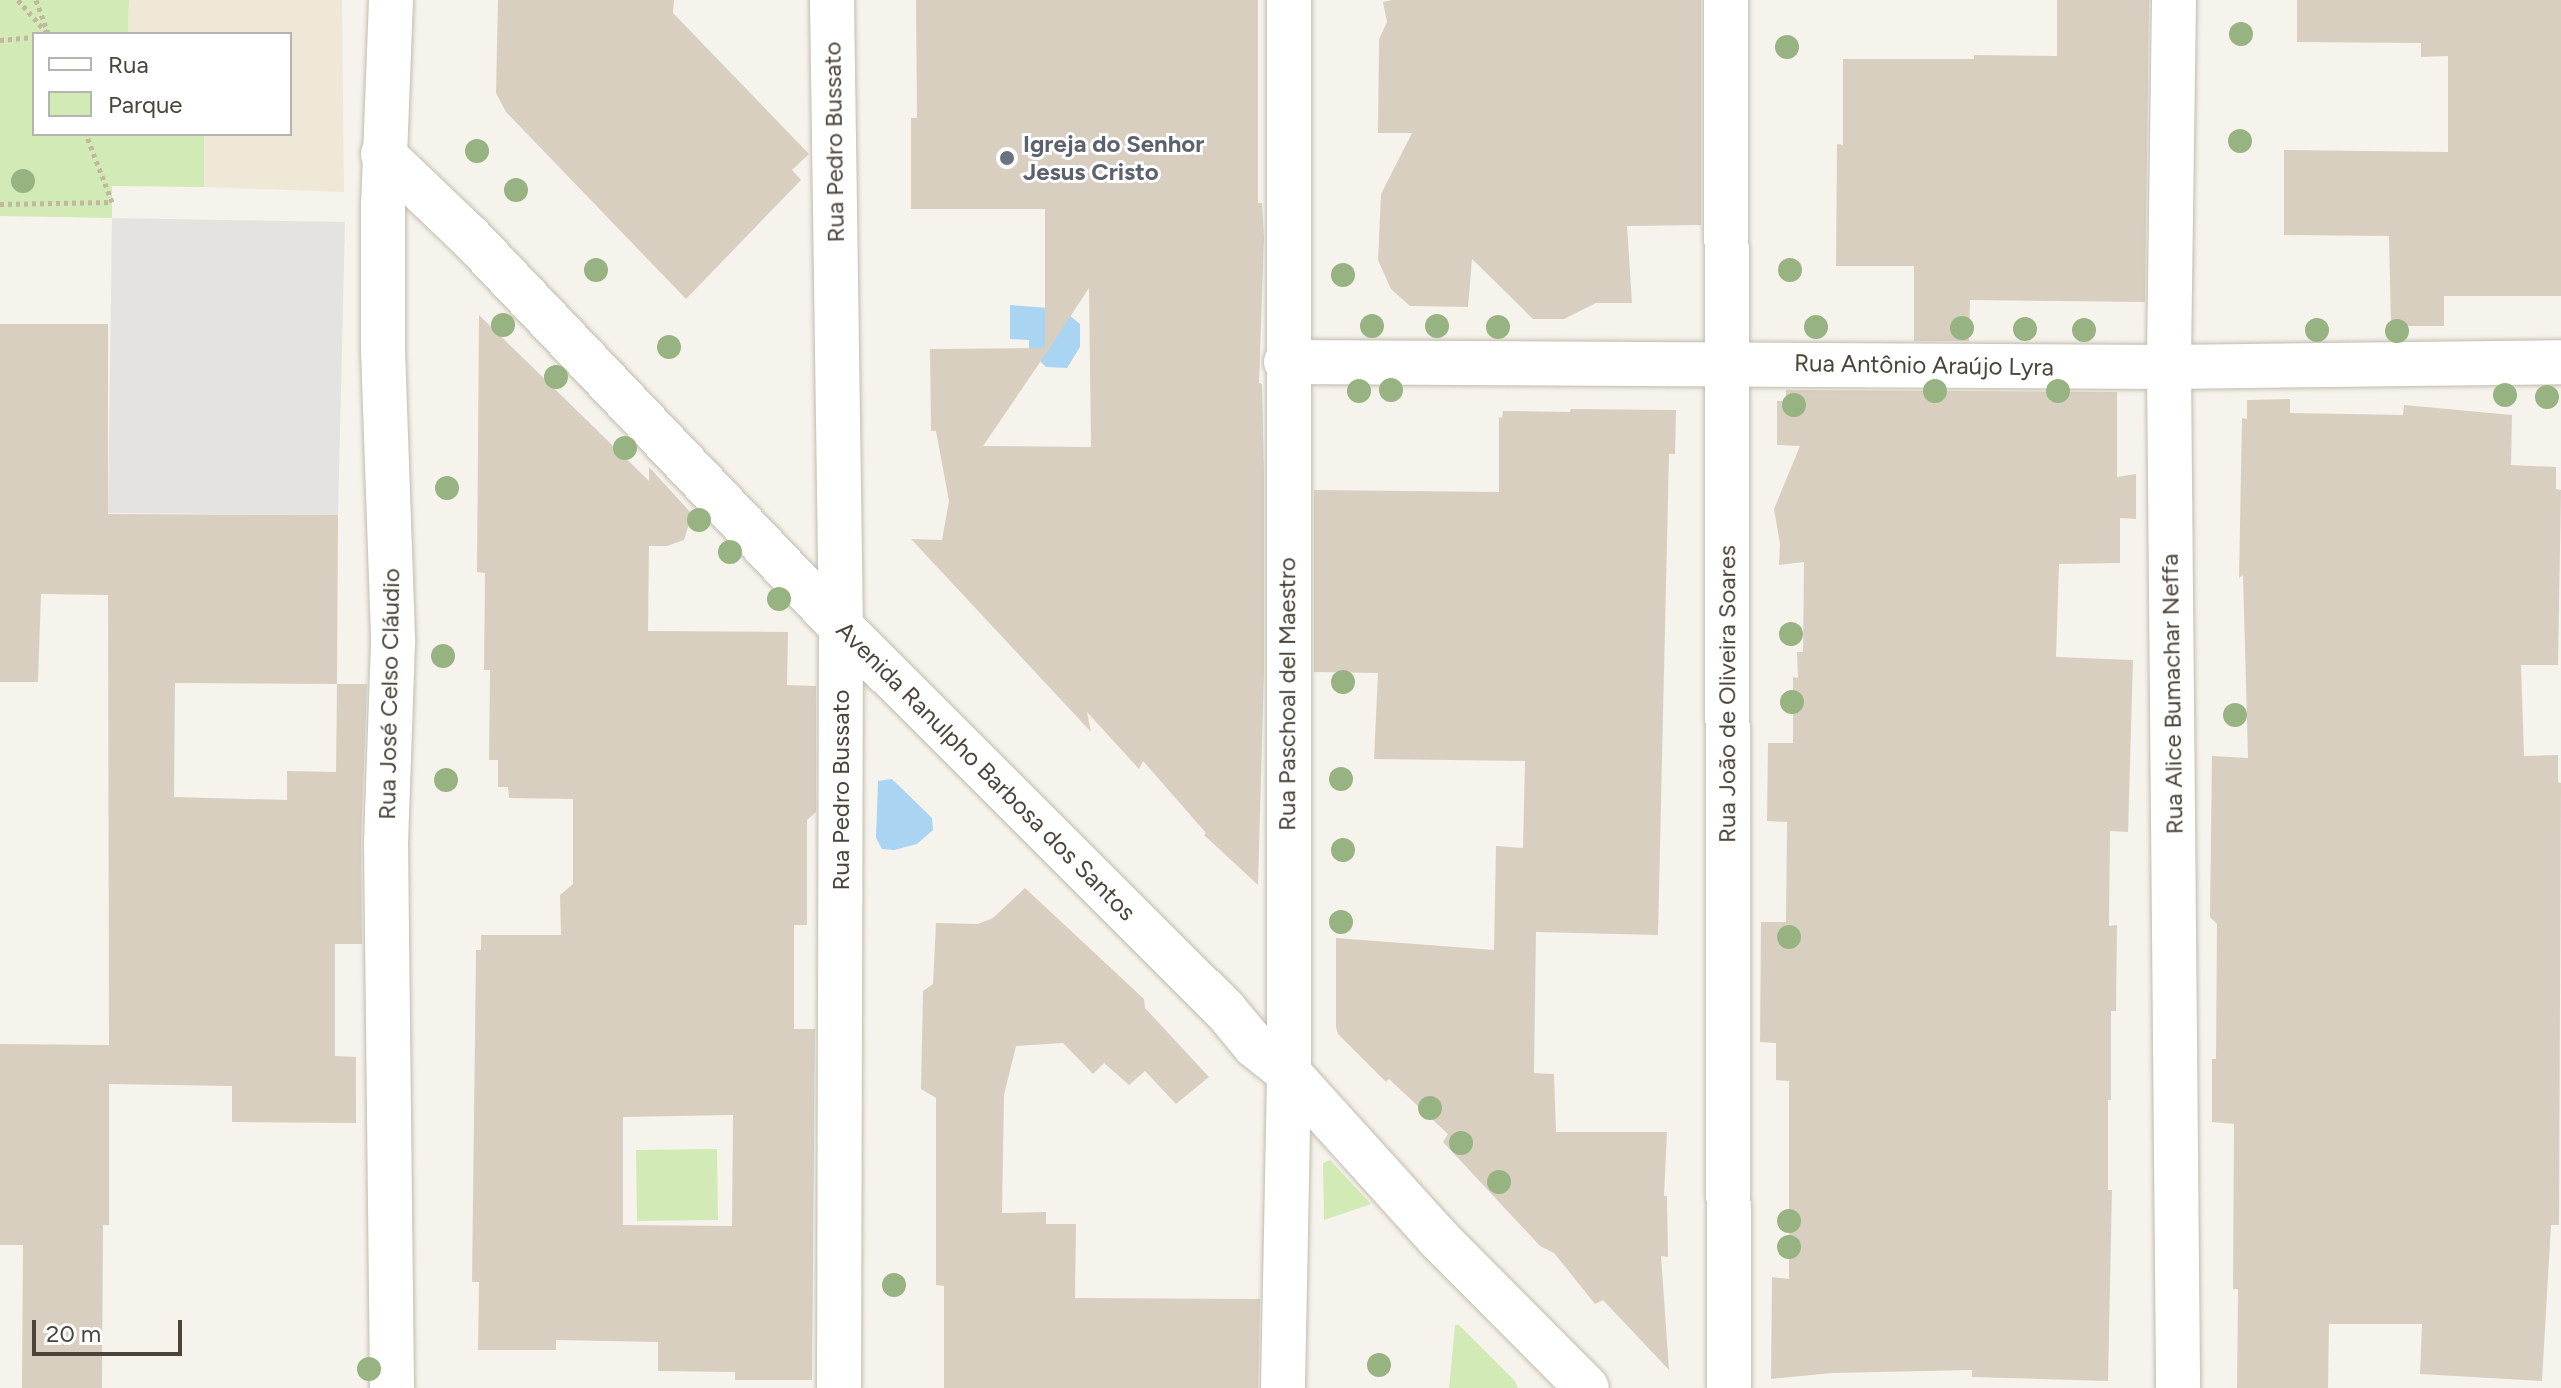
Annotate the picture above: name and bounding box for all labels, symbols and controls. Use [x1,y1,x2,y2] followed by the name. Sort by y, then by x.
[32,32,292,136] legend
[818,41,850,243] street label: Rua Pedro Bussato
[108,50,149,79] text: Rua
[108,90,182,119] text: Parque
[1023,130,1204,186] place label: Igreja do Senhor Jesus Cristo
[998,149,1016,167] marker: Igreja do Senhor Jesus Cristo
[1794,348,2054,382] street label: Rua Antônio Araújo Lyra
[1713,545,1741,843] street label: Rua João de Oliveira Soares
[2155,553,2189,835] street label: Rua Alice Bumachar Neffa
[1273,557,1301,831] street label: Rua Paschoal del Maestro
[372,568,406,820] street label: Rua José Celso Cláudio
[830,615,1142,927] street label: Avenida Ranulpho Barbosa dos Santos
[827,690,855,890] street label: Rua Pedro Bussato
[36,1304,186,1354] scale bar
[46,1319,101,1348] text: 20 m

